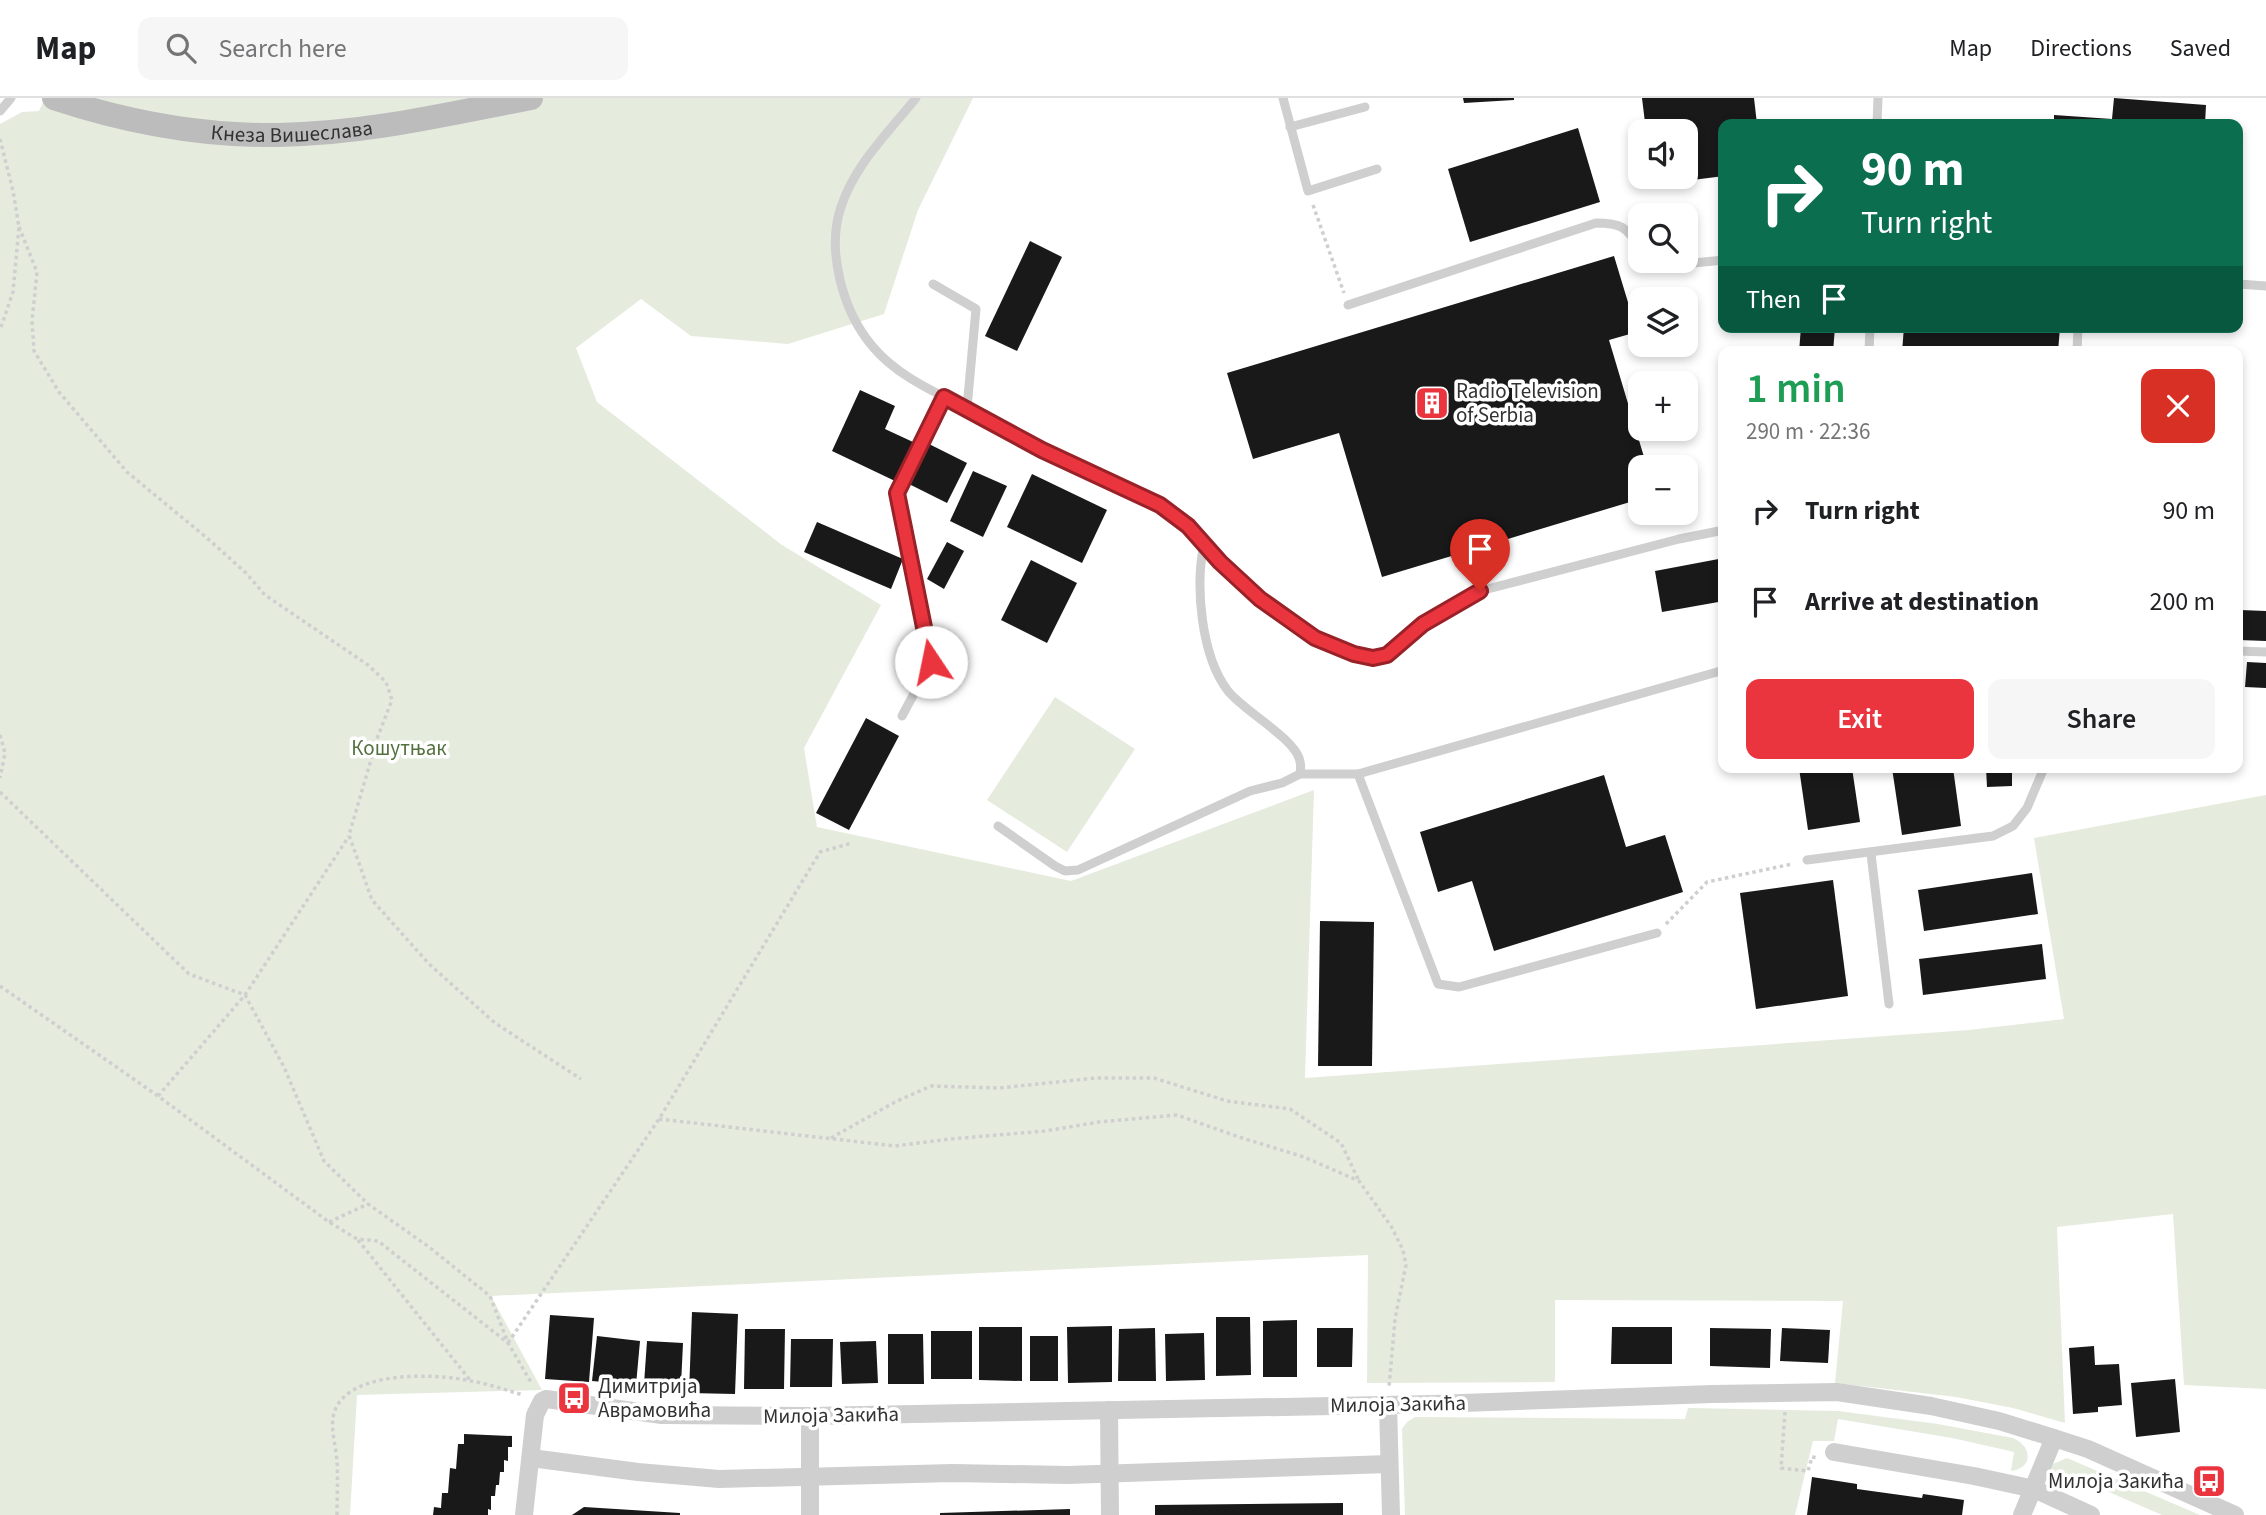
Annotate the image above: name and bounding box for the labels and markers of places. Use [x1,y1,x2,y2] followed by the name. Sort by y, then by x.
[1456,376,1599,430] place label: Radio Television of Serbia
[1413,384,1451,422] building icon: Radio Television of Serbia
[1450,519,1510,591] pin
[598,1371,711,1425] place label: Димитрија Аврамовића
[555,1379,593,1417] bus stop icon: Димитрија Аврамовића
[2190,1462,2228,1500] bus stop icon: Милоја Закића
[2048,1466,2184,1496] place label: Милоја Закића

